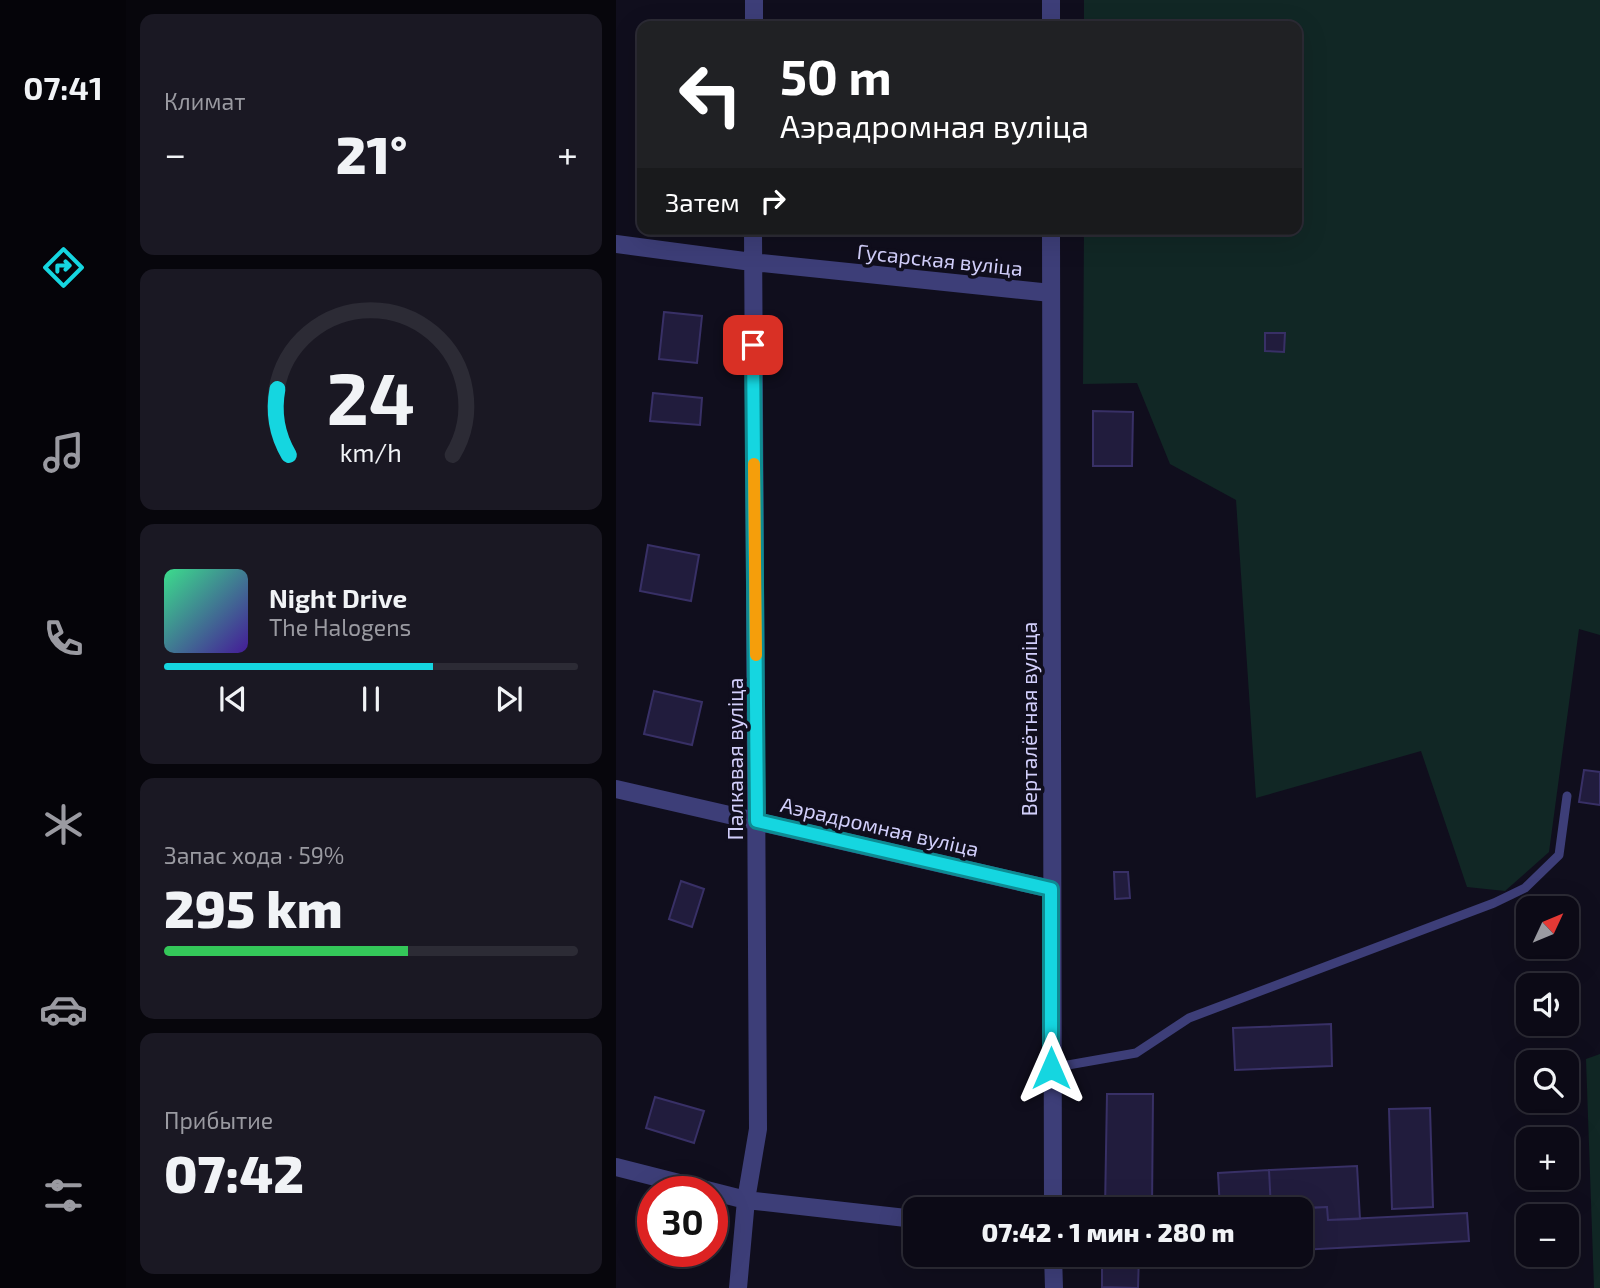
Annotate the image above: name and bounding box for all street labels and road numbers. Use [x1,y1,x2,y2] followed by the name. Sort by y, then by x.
[856,238,1024,281] street label: Гусарская вуліца
[1016,622,1042,816] street label: Верталётная вуліца
[722,678,748,840] street label: Палкавая вуліца
[778,791,982,862] street label: Аэрадромная вуліца

